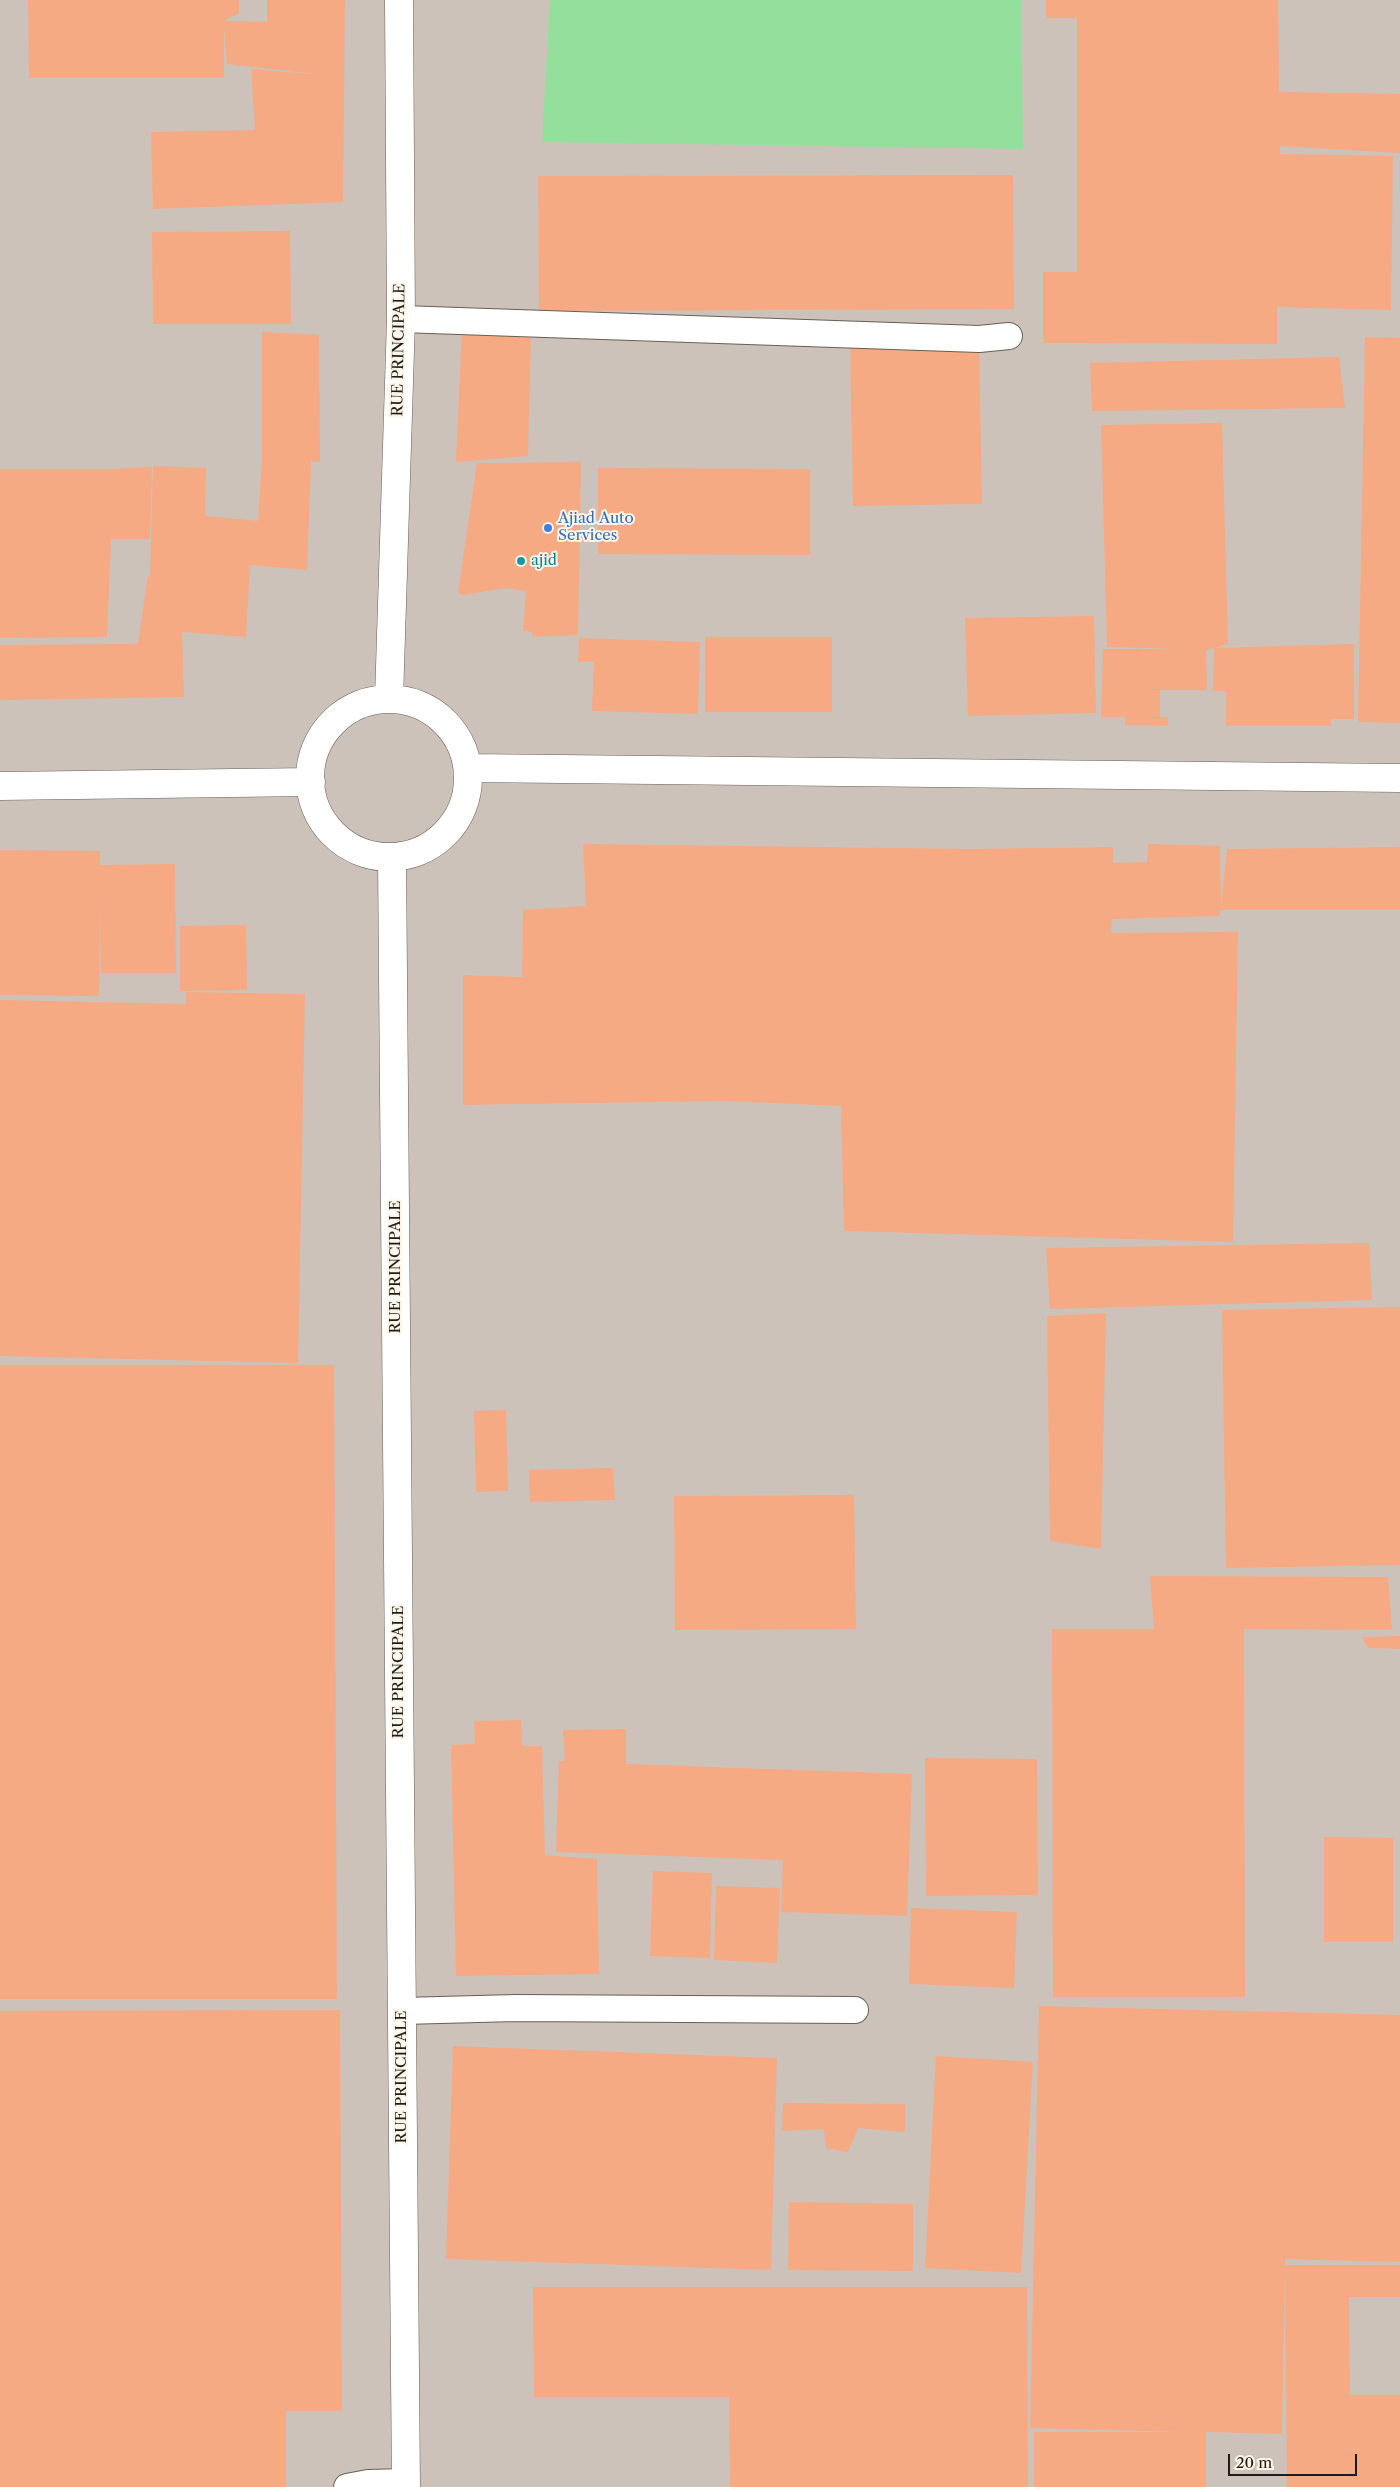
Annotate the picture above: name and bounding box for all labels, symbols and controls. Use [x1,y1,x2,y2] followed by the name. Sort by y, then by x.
[389,283,409,417] street label: RUE PRINCIPALE
[558,510,634,545] place label: Ajiad Auto Services
[542,522,554,534] marker: Ajiad Auto Services
[531,552,557,570] place label: ajid
[515,555,527,567] marker: ajid
[387,1201,405,1333] street label: RUE PRINCIPALE
[390,1606,408,1738] street label: RUE PRINCIPALE
[393,2011,411,2143] street label: RUE PRINCIPALE
[1230,2444,1359,2476] scale bar
[1236,2453,1272,2472] text: 20 m

